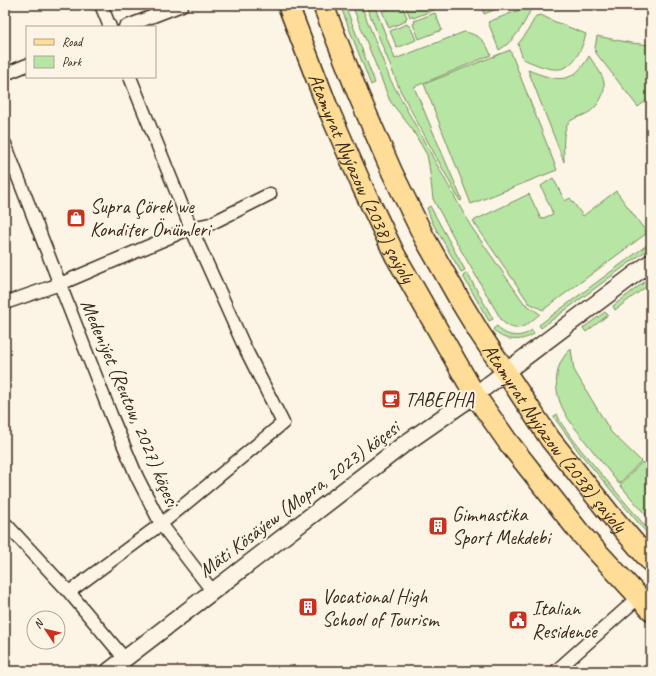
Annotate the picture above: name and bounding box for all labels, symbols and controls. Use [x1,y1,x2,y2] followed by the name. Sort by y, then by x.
[26,26,156,78] legend
[62,34,84,50] text: Road
[62,54,83,70] text: Park
[303,70,421,288] street label: Atamyrat Nyýazow (2038) şaýoly
[90,194,212,242] place label: Supra Çörek we Konditer Önümleri
[65,207,87,229] shop icon: Supra Çörek we Konditer Önümleri
[75,296,186,512] street label: Medeniýet (Reutow, 2027) köçesi
[477,338,633,538] street label: Atamyrat Nyýazow (2038) şaýoly
[405,387,475,412] place label: ТАВЕРНА
[380,388,402,410] cafe icon: ТАВЕРНА
[194,414,406,583] street label: Mäti Kösäýew (Mopra, 2023) köçesi
[452,502,552,550] place label: Gimnastika Sport Mekdebi
[427,515,449,537] building icon: Gimnastika Sport Mekdebi
[322,584,440,632] place label: Vocational High School of Tourism
[297,596,319,618] building icon: Vocational High School of Tourism
[532,596,598,644] place label: Italian Residence
[507,609,529,631] public building icon: Italian Residence
[26,610,66,650] north arrow
[30,616,47,631] text: N

